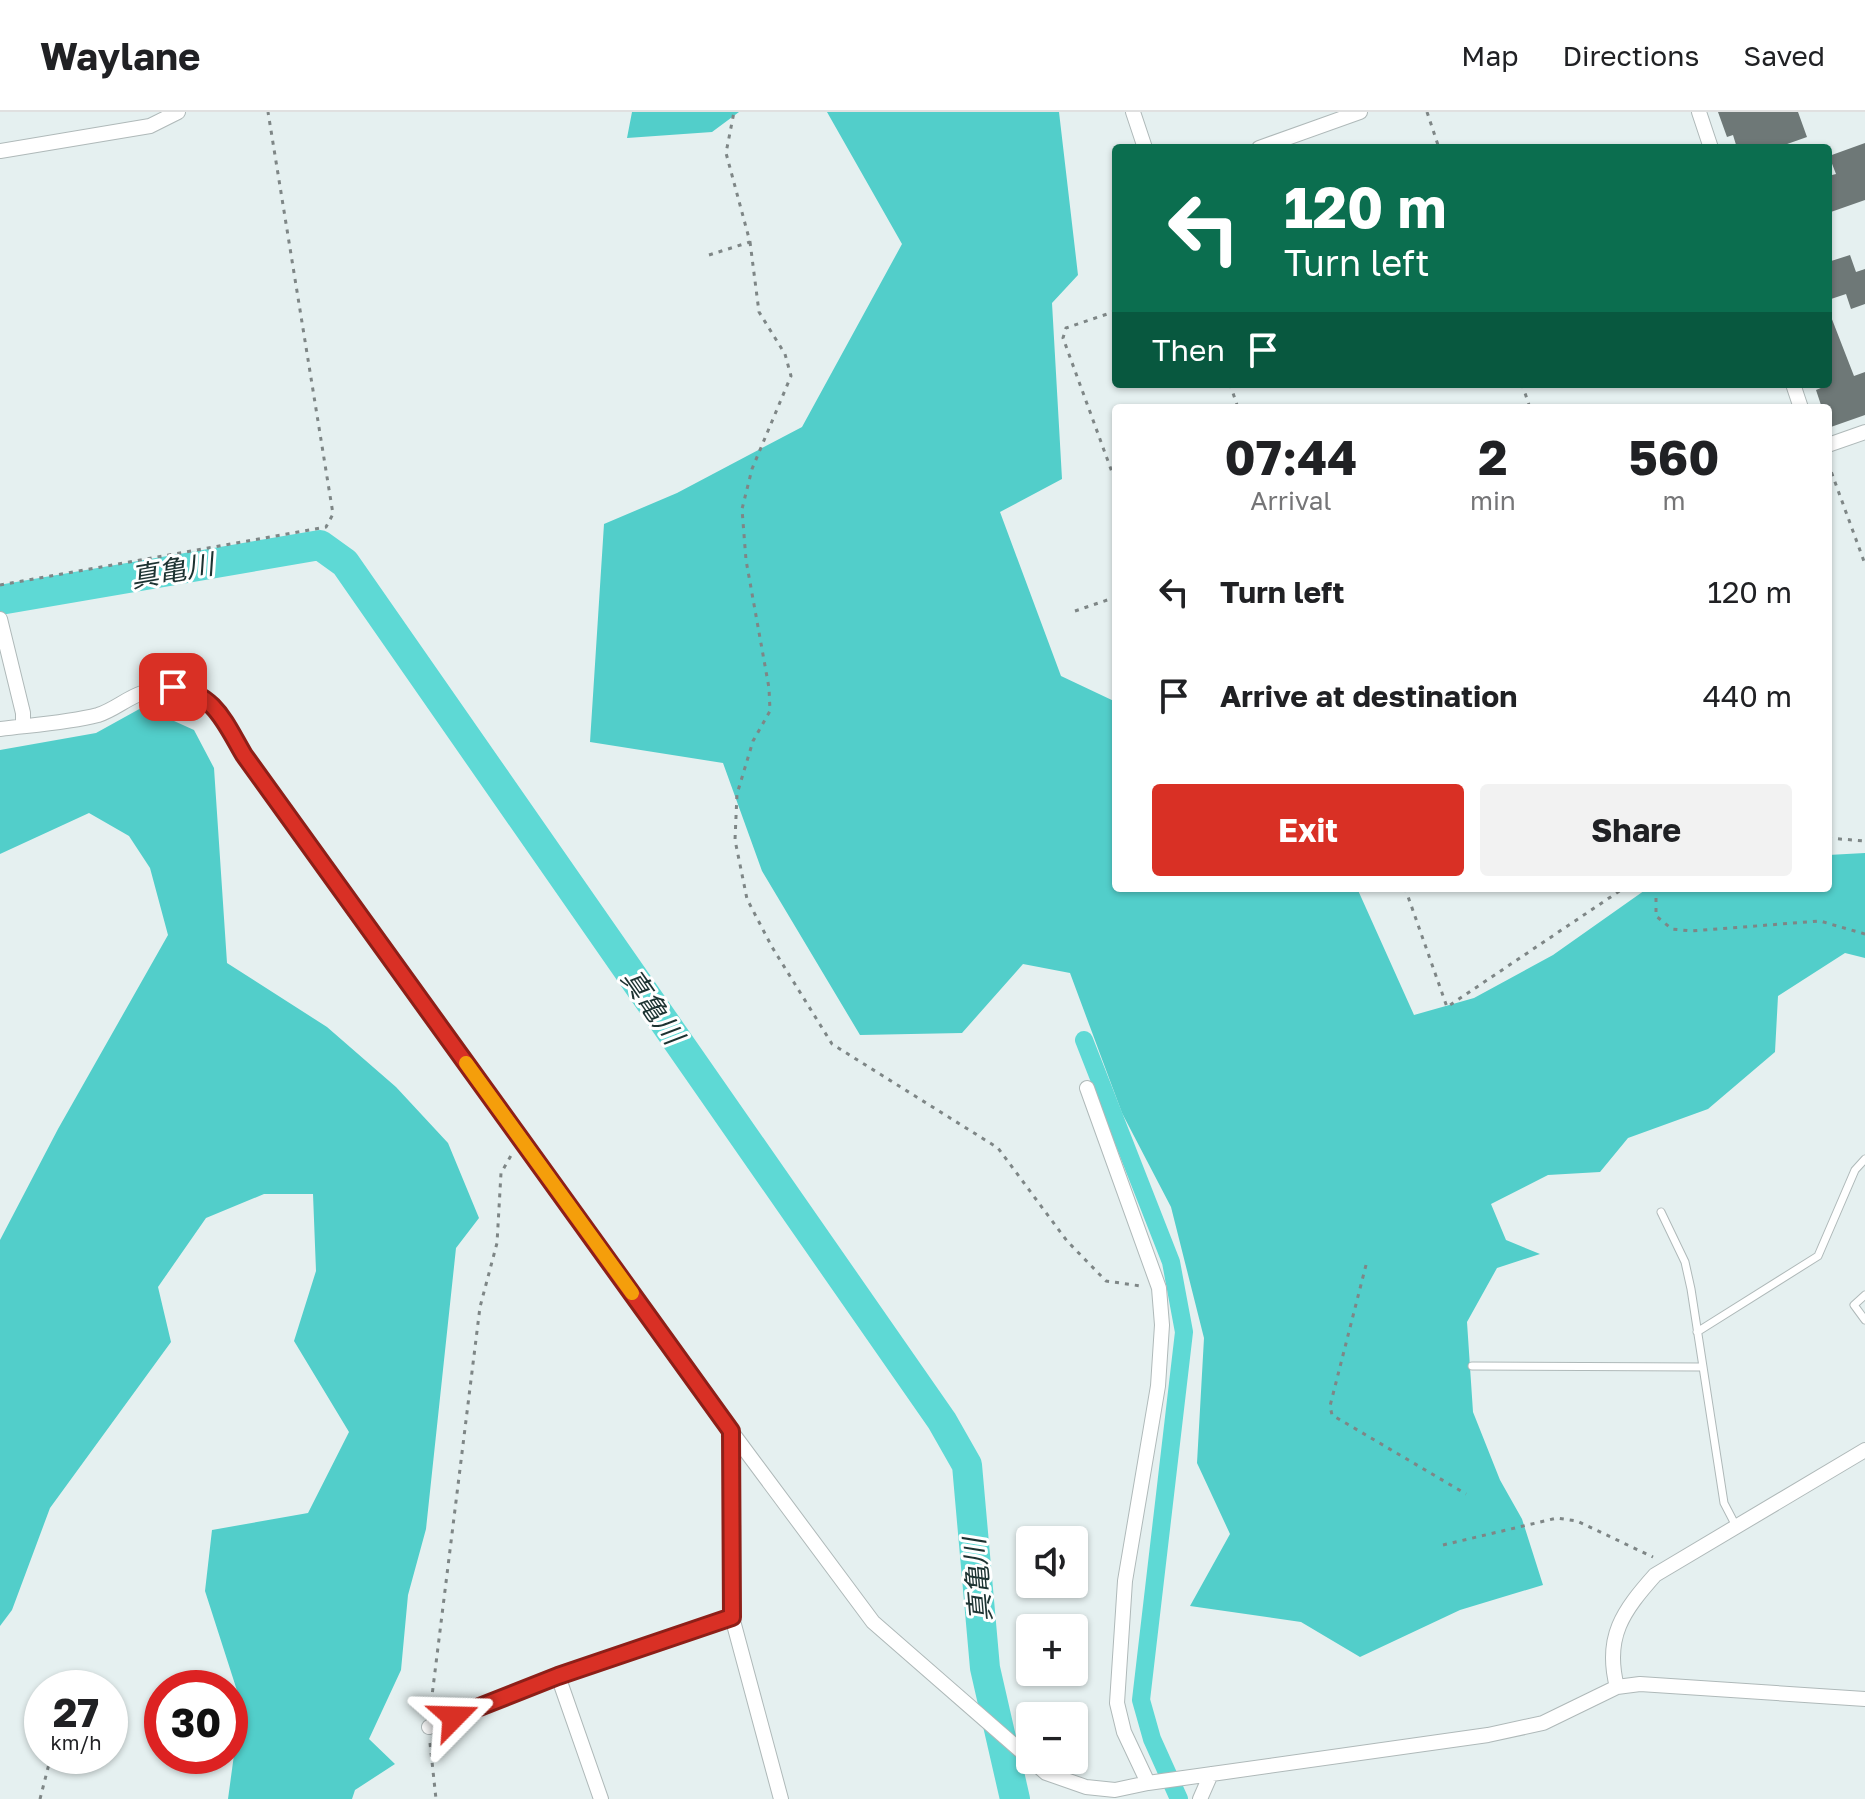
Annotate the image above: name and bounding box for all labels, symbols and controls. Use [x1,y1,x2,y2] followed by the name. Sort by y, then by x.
[40,33,201,78] text: Waylane
[1461,39,1518,72] text: Map
[1562,39,1699,72] text: Directions
[1743,39,1825,72] text: Saved
[1284,173,1446,240] text: 120 m
[1152,176,1256,280] icon: left
[1284,241,1430,284] text: Turn left
[1241,328,1285,372] icon: arrive
[1152,332,1225,368] text: Then
[1225,428,1357,486] text: 07:44
[1478,428,1508,486] text: 2
[1628,428,1719,486] text: 560
[1250,485,1332,516] text: Arrival
[1470,485,1516,516] text: min
[1662,485,1685,516] text: m
[128,546,219,594] water label: 真亀川
[1152,570,1196,614] icon: left
[1220,574,1345,610] text: Turn left
[1707,574,1792,610] text: 120 m
[139,653,207,721] pin
[151,665,195,709] icon: arrive
[1152,674,1196,718] icon: arrive
[1220,678,1517,714] text: Arrive at destination
[1703,678,1792,714] text: 440 m
[1152,784,1464,876] button: Exit
[1480,784,1792,876] button: Share
[615,962,692,1052] water label: 真亀川
[1016,1526,1088,1774] map controls
[1016,1526,1088,1598] button: sound
[957,1534,997,1623] water label: 真亀川
[1016,1614,1088,1686] button: +
[144,1670,248,1774] speed limit sign: 30
[412,1675,496,1759] position arrow
[53,1688,99,1736] text: 27
[1016,1702,1088,1774] button: −
[51,1730,101,1754] text: km/h

